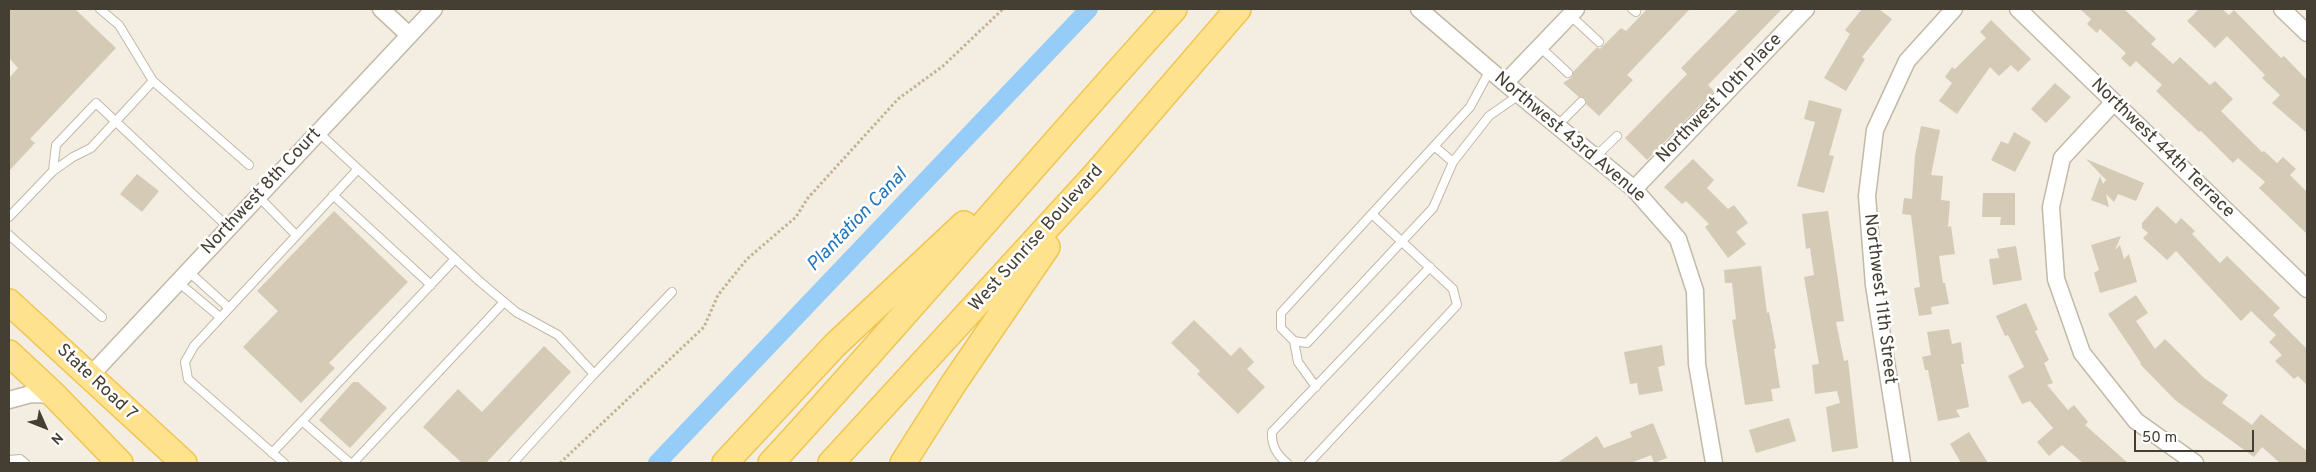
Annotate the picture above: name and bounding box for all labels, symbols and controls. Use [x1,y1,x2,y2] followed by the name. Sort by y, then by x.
[1653,30,1787,168] street label: Northwest 10th Place
[1489,68,1649,208] street label: Northwest 43rd Avenue
[2085,75,2239,223] street label: Northwest 44th Terrace
[198,124,326,260] street label: Northwest 8th Court
[965,161,1109,317] street label: West Sunrise Boulevard
[803,165,913,277] water label: Plantation Canal
[1858,212,1900,386] street label: Northwest 11th Street
[51,340,141,426] street label: State Road 7
[20,402,70,452] north arrow
[2136,420,2256,452] scale bar
[47,428,66,447] text: N
[2142,429,2177,448] text: 50 m

